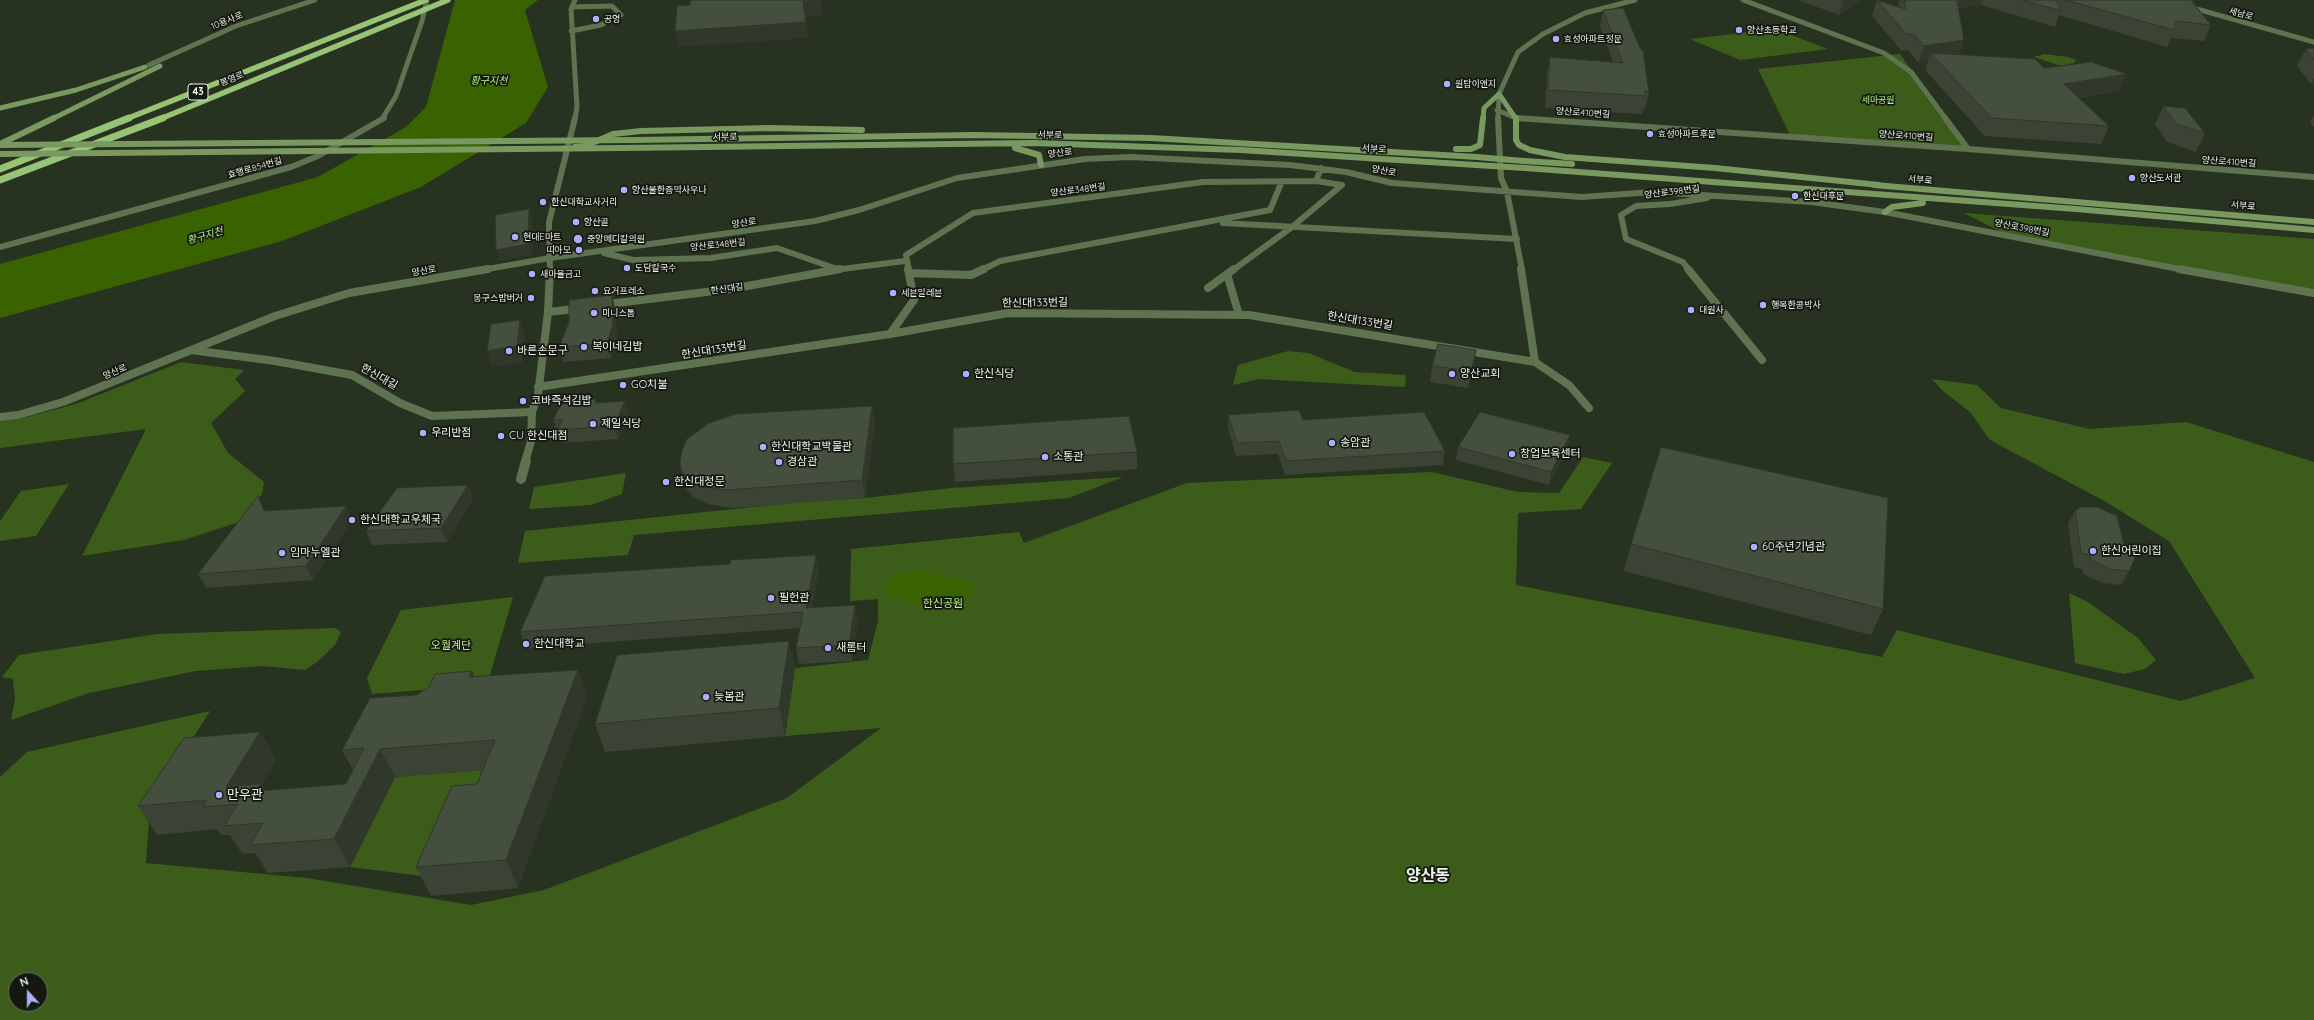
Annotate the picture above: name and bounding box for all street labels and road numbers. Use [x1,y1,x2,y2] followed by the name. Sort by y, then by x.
[2228,6,2254,22] street label: 세남로
[209,10,245,32] street label: 10용사로
[218,69,246,89] street label: 봉영로
[188,84,208,100] road number: 43
[1555,106,1611,120] street label: 양산로410번길
[1037,129,1063,141] street label: 서부로
[1878,129,1934,143] street label: 양산로410번길
[712,131,738,143] street label: 서부로
[1361,143,1387,155] street label: 서부로
[1047,146,1073,160] street label: 양산로
[227,155,283,181] street label: 효행로854번길
[2201,155,2257,169] street label: 양산로410번길
[1371,164,1397,178] street label: 양산로
[1907,174,1933,186] street label: 서부로
[1050,181,1106,199] street label: 양산로348번길
[1644,183,1700,201] street label: 양산로398번길
[2230,200,2256,212] street label: 서부로
[731,216,757,230] street label: 양산로
[1993,217,2051,239] street label: 양산로398번길
[690,237,746,253] street label: 양산로348번길
[411,264,437,278] street label: 양산로
[710,281,744,297] street label: 한신대길
[1002,296,1068,310] street label: 한신대133번길
[1326,309,1394,333] street label: 한신대133번길
[680,338,748,362] street label: 한신대133번길
[358,361,400,393] street label: 한신대길
[101,362,129,382] street label: 양산로

